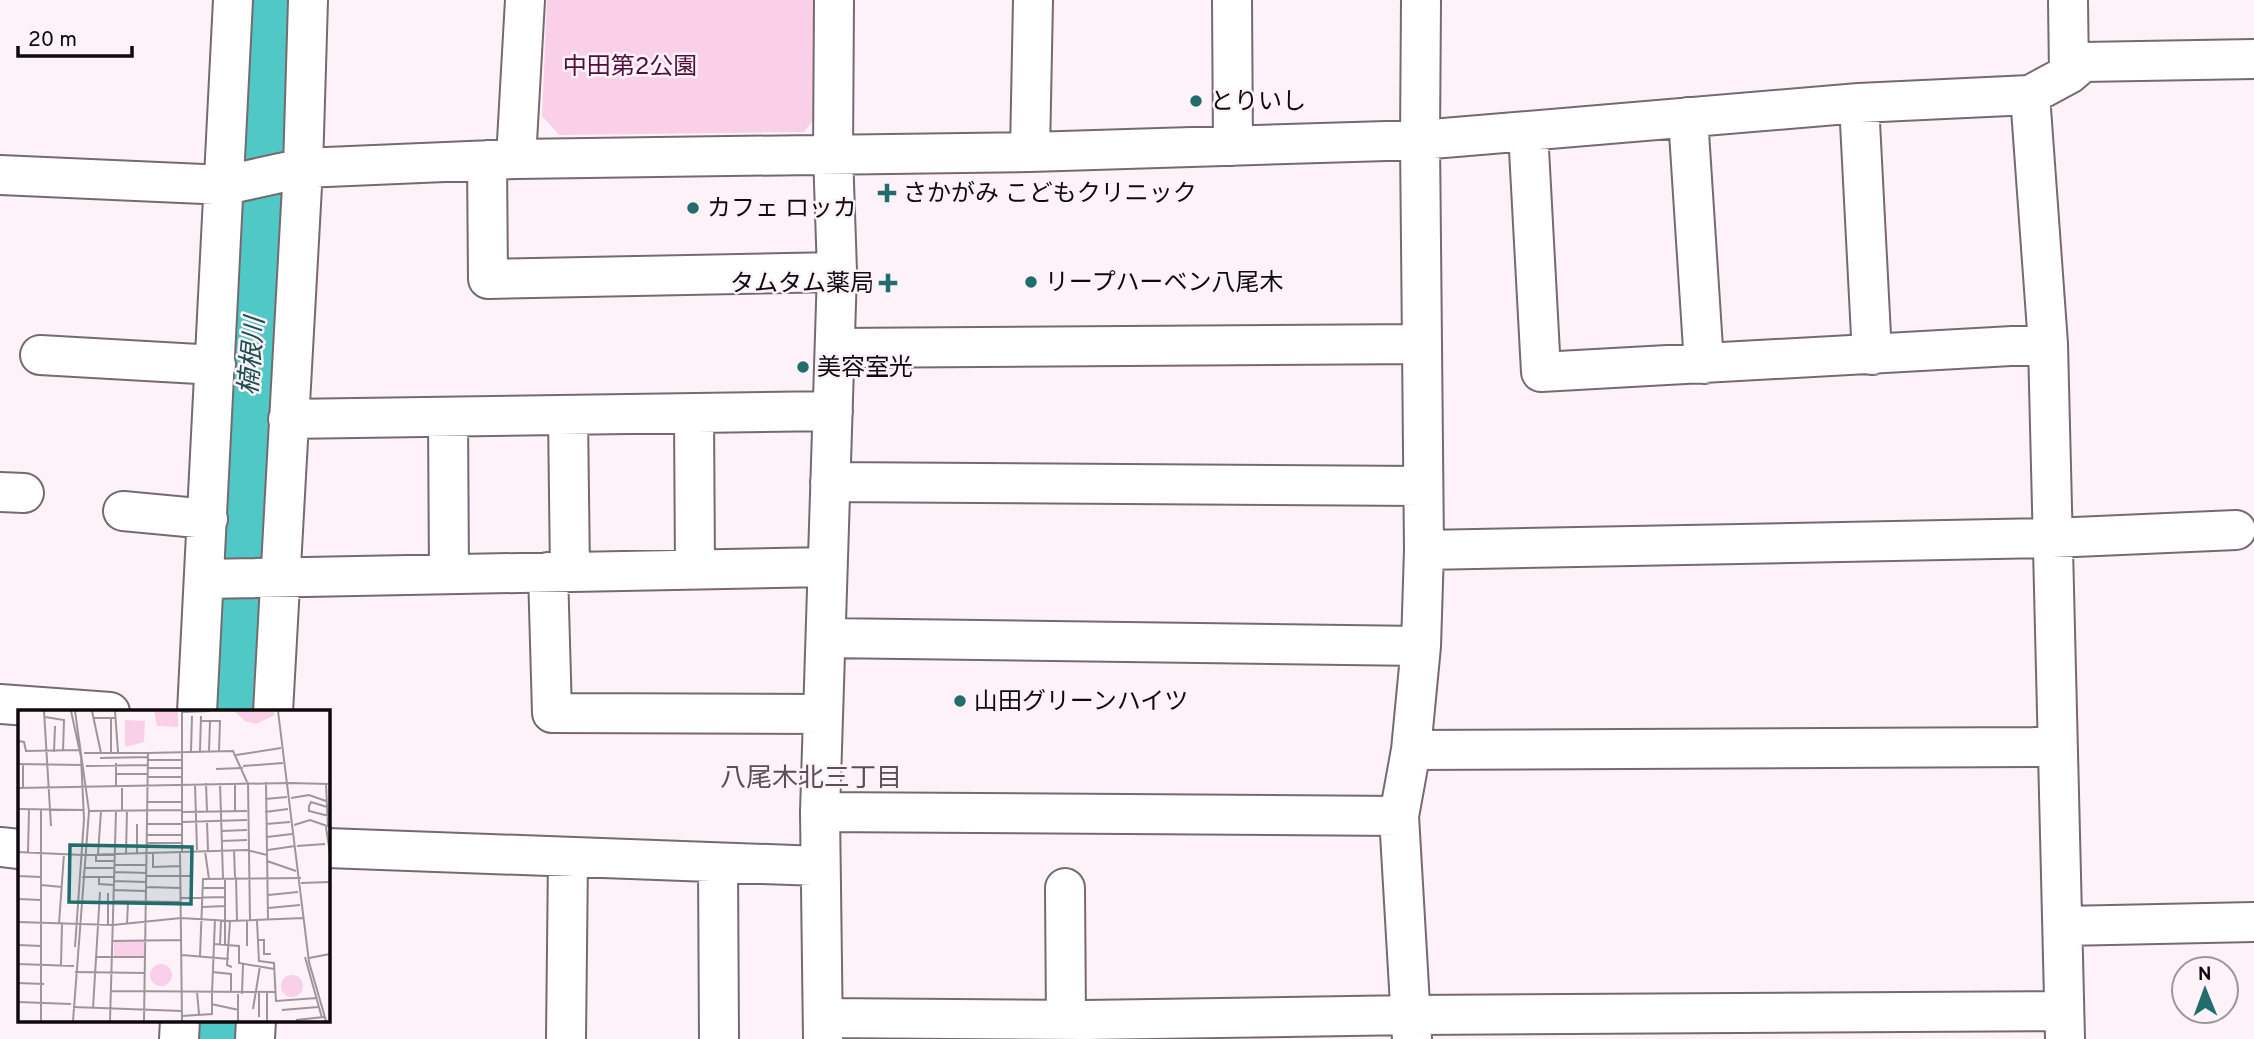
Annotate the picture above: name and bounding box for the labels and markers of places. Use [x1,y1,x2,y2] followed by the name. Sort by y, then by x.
[1210,88,1306,118] place label: とりいし
[1188,93,1204,109] marker: とりいし
[903,180,1197,210] place label: さかがみ こどもクリニック
[877,183,897,203] marker: さかがみ こどもクリニック
[707,195,857,225] place label: カフェ ロッカ
[685,200,701,216] marker: カフェ ロッカ
[1045,269,1284,299] place label: リープハーベン八尾木
[730,270,874,300] place label: タムタム薬局
[1023,274,1039,290] marker: リープハーベン八尾木
[880,275,896,291] marker: タムタム薬局
[817,354,913,384] place label: 美容室光
[795,359,811,375] marker: 美容室光
[974,688,1188,718] place label: 山田グリーンハイツ
[952,693,968,709] marker: 山田グリーンハイツ

